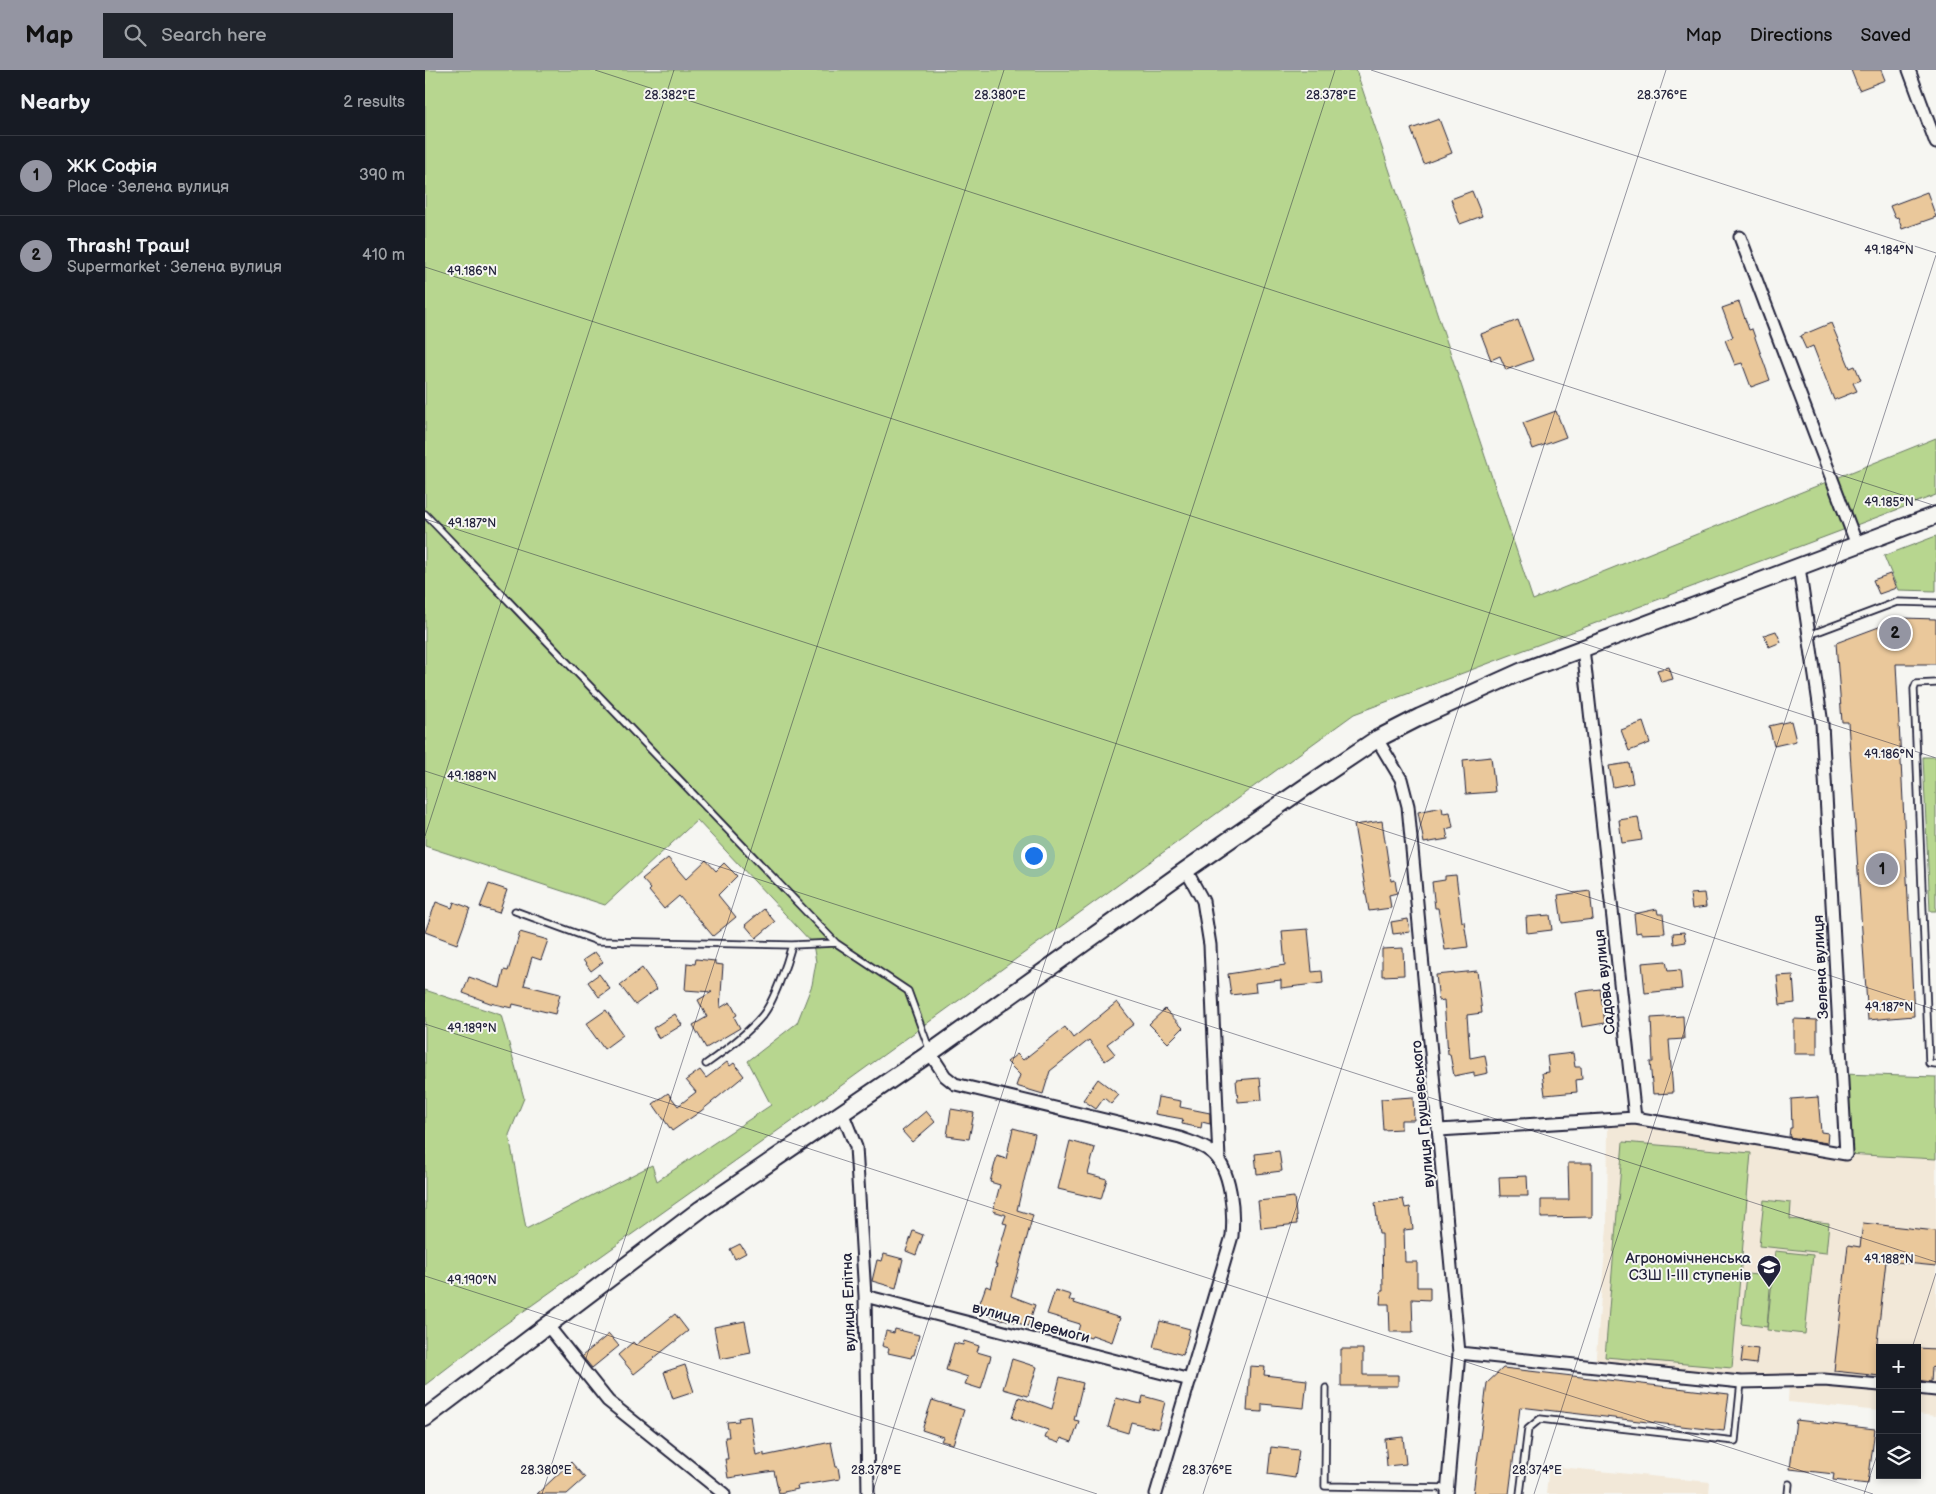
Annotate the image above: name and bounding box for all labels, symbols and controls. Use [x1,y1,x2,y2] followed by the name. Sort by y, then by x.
[103,13,453,58] search box
[25,21,73,50] text: Map
[121,21,149,49] icon: search
[161,24,267,47] text: Search here
[1686,25,1722,46] text: Map
[1750,25,1832,46] text: Directions
[1860,25,1911,46] text: Saved
[645,88,696,103] text: 28.382°E
[974,88,1026,103] text: 28.380°E
[1306,88,1356,103] text: 28.378°E
[1637,88,1687,103] text: 28.376°E
[20,90,90,115] text: Nearby
[343,93,405,112] text: 2 results
[67,155,157,178] text: ЖК Софія
[33,166,39,185] text: 1
[359,166,405,185] text: 390 m
[67,178,229,197] text: Place · Зелена вулиця
[67,235,190,258] text: Thrash! Траш!
[1864,243,1914,258] text: 49.184°N
[31,246,41,265] text: 2
[362,246,405,265] text: 410 m
[67,258,282,277] text: Supermarket · Зелена вулиця
[447,264,497,279] text: 49.186°N
[1864,495,1914,510] text: 49.185°N
[448,516,496,531] text: 49.187°N
[1879,614,1911,652] pin: 2
[1864,747,1914,762] text: 49.186°N
[447,769,497,784] text: 49.188°N
[1021,843,1047,869] your location
[1866,850,1898,888] pin: 1
[1809,914,1833,1020] street label: Зелена вулиця
[1590,929,1620,1035] street label: Садова вулиця
[1865,1000,1913,1015] text: 49.187°N
[447,1021,497,1036] text: 49.189°N
[1407,1039,1439,1189] street label: вулиця Грушевського
[1624,1249,1751,1285] place label: Агрономічненська СЗШ І-ІІІ ступенів
[838,1252,860,1352] street label: вулиця Елітна
[1864,1252,1914,1267] text: 49.188°N
[1756,1254,1782,1288] school or university icon: Агрономічненська СЗШ І-ІІІ ступенів
[447,1273,497,1288] text: 49.190°N
[970,1298,1092,1348] street label: вулиця Перемоги
[1876,1344,1921,1479] map controls
[1876,1344,1921,1389] button: +
[1876,1389,1921,1434] button: −
[1876,1434,1921,1479] button: layers
[520,1463,572,1478] text: 28.380°E
[851,1463,901,1478] text: 28.378°E
[1182,1463,1232,1478] text: 28.376°E
[1512,1463,1562,1478] text: 28.374°E

